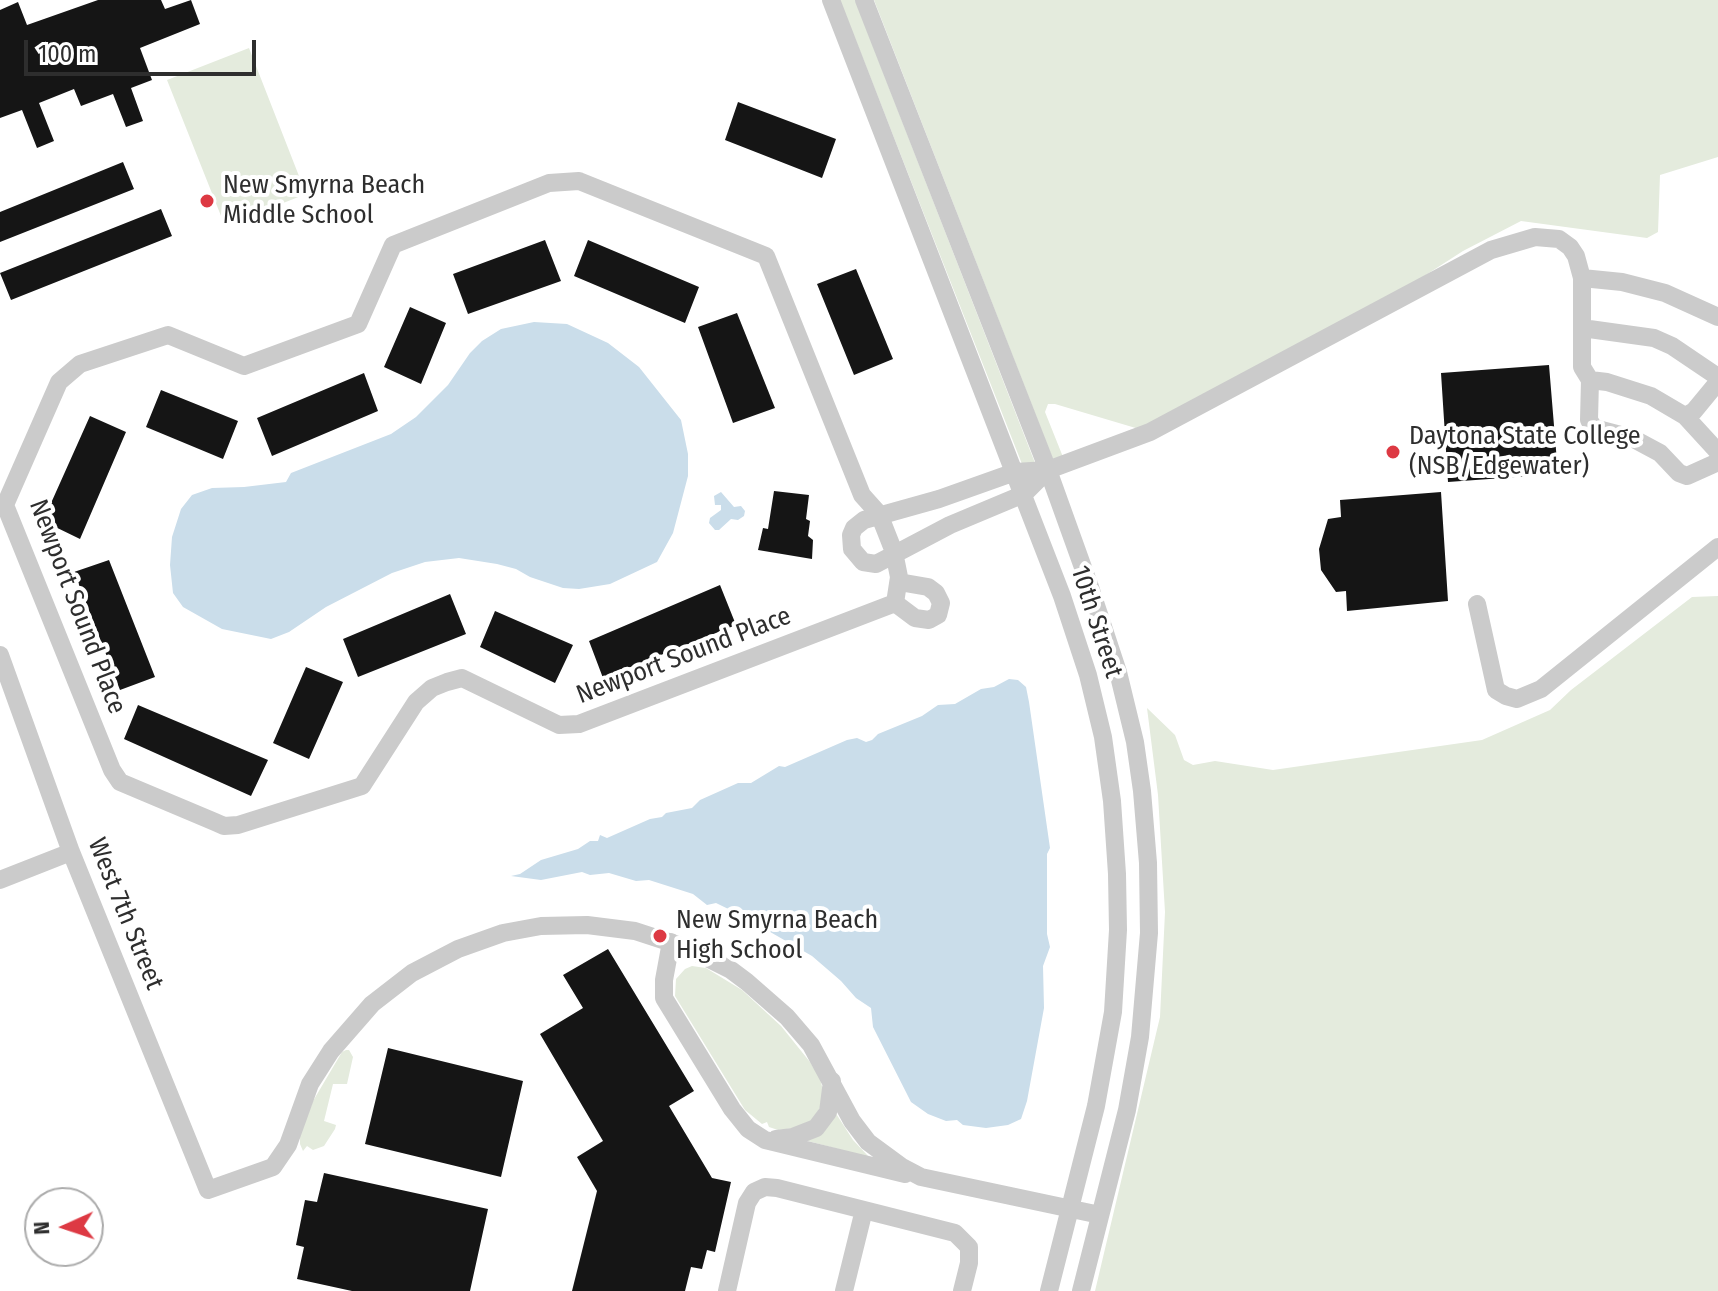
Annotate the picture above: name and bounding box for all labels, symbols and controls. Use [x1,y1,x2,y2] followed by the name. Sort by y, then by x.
[28,24,260,74] scale bar
[38,40,96,68] text: 100 m
[223,170,425,232] place label: New Smyrna Beach Middle School
[198,192,216,210] marker: New Smyrna Beach Middle School
[1409,421,1641,482] place label: Daytona State College (NSB/Edgewater)
[1384,443,1402,461] marker: Daytona State College (NSB/Edgewater)
[22,495,132,719] street label: Newport Sound Place
[1063,562,1129,682] street label: 10th Street
[572,601,796,711] street label: Newport Sound Place
[80,834,170,994] street label: West 7th Street
[676,905,878,966] place label: New Smyrna Beach High School
[651,927,669,945] marker: New Smyrna Beach High School
[24,1187,104,1267] north arrow
[28,1221,55,1235] text: N

